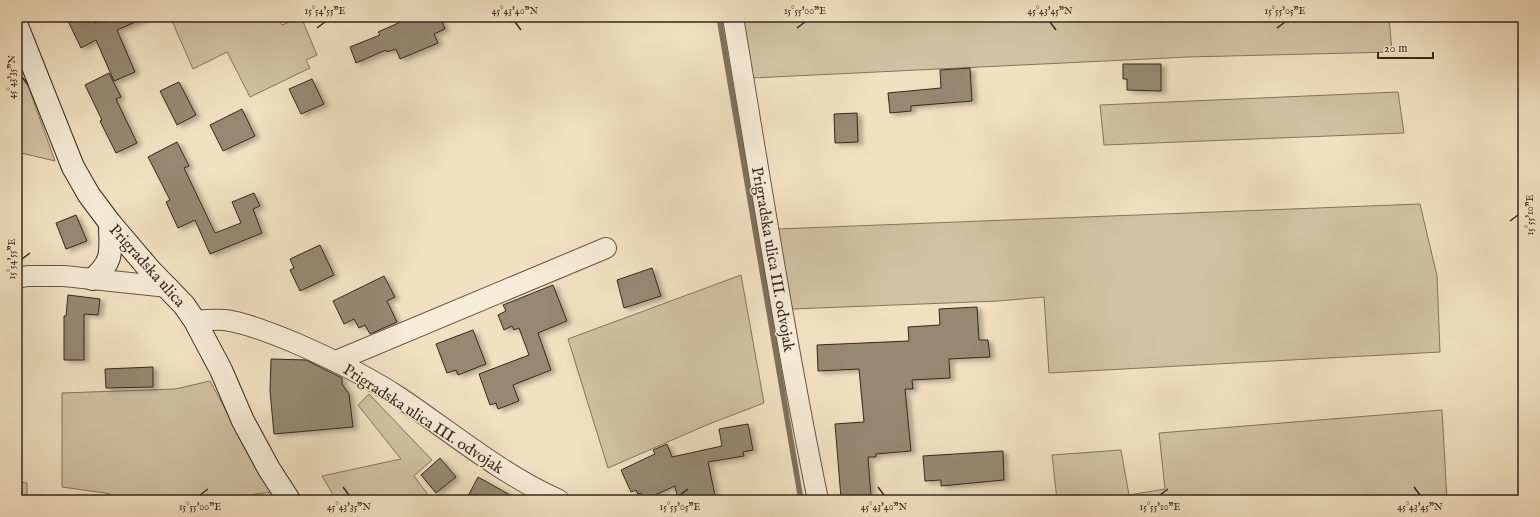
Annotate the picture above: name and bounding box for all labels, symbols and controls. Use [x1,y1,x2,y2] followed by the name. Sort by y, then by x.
[305,5,346,18] text: 15°54'55"E
[492,5,539,18] text: 45°43'40"N
[784,5,826,18] text: 15°55'00"E
[1027,5,1073,18] text: 45°43'45"N
[1265,5,1306,18] text: 15°55'05"E
[1378,34,1433,60] scale bar
[1384,41,1407,56] text: 20 m
[6,55,19,99] text: 45°43'35"N
[746,165,798,354] street label: Prigradska ulica III. odvojak
[1524,194,1537,236] text: 15°55'10"E
[104,221,189,312] street label: Prigradska ulica
[6,238,19,279] text: 15°54'55"E
[339,360,507,479] street label: Prigradska ulica III. odvojak
[179,501,221,514] text: 15°55'00"E
[327,501,371,514] text: 45°43'35"N
[660,501,701,514] text: 15°55'05"E
[861,501,908,514] text: 45°43'40"N
[1139,501,1181,514] text: 15°55'10"E
[1397,501,1443,514] text: 45°43'45"N

